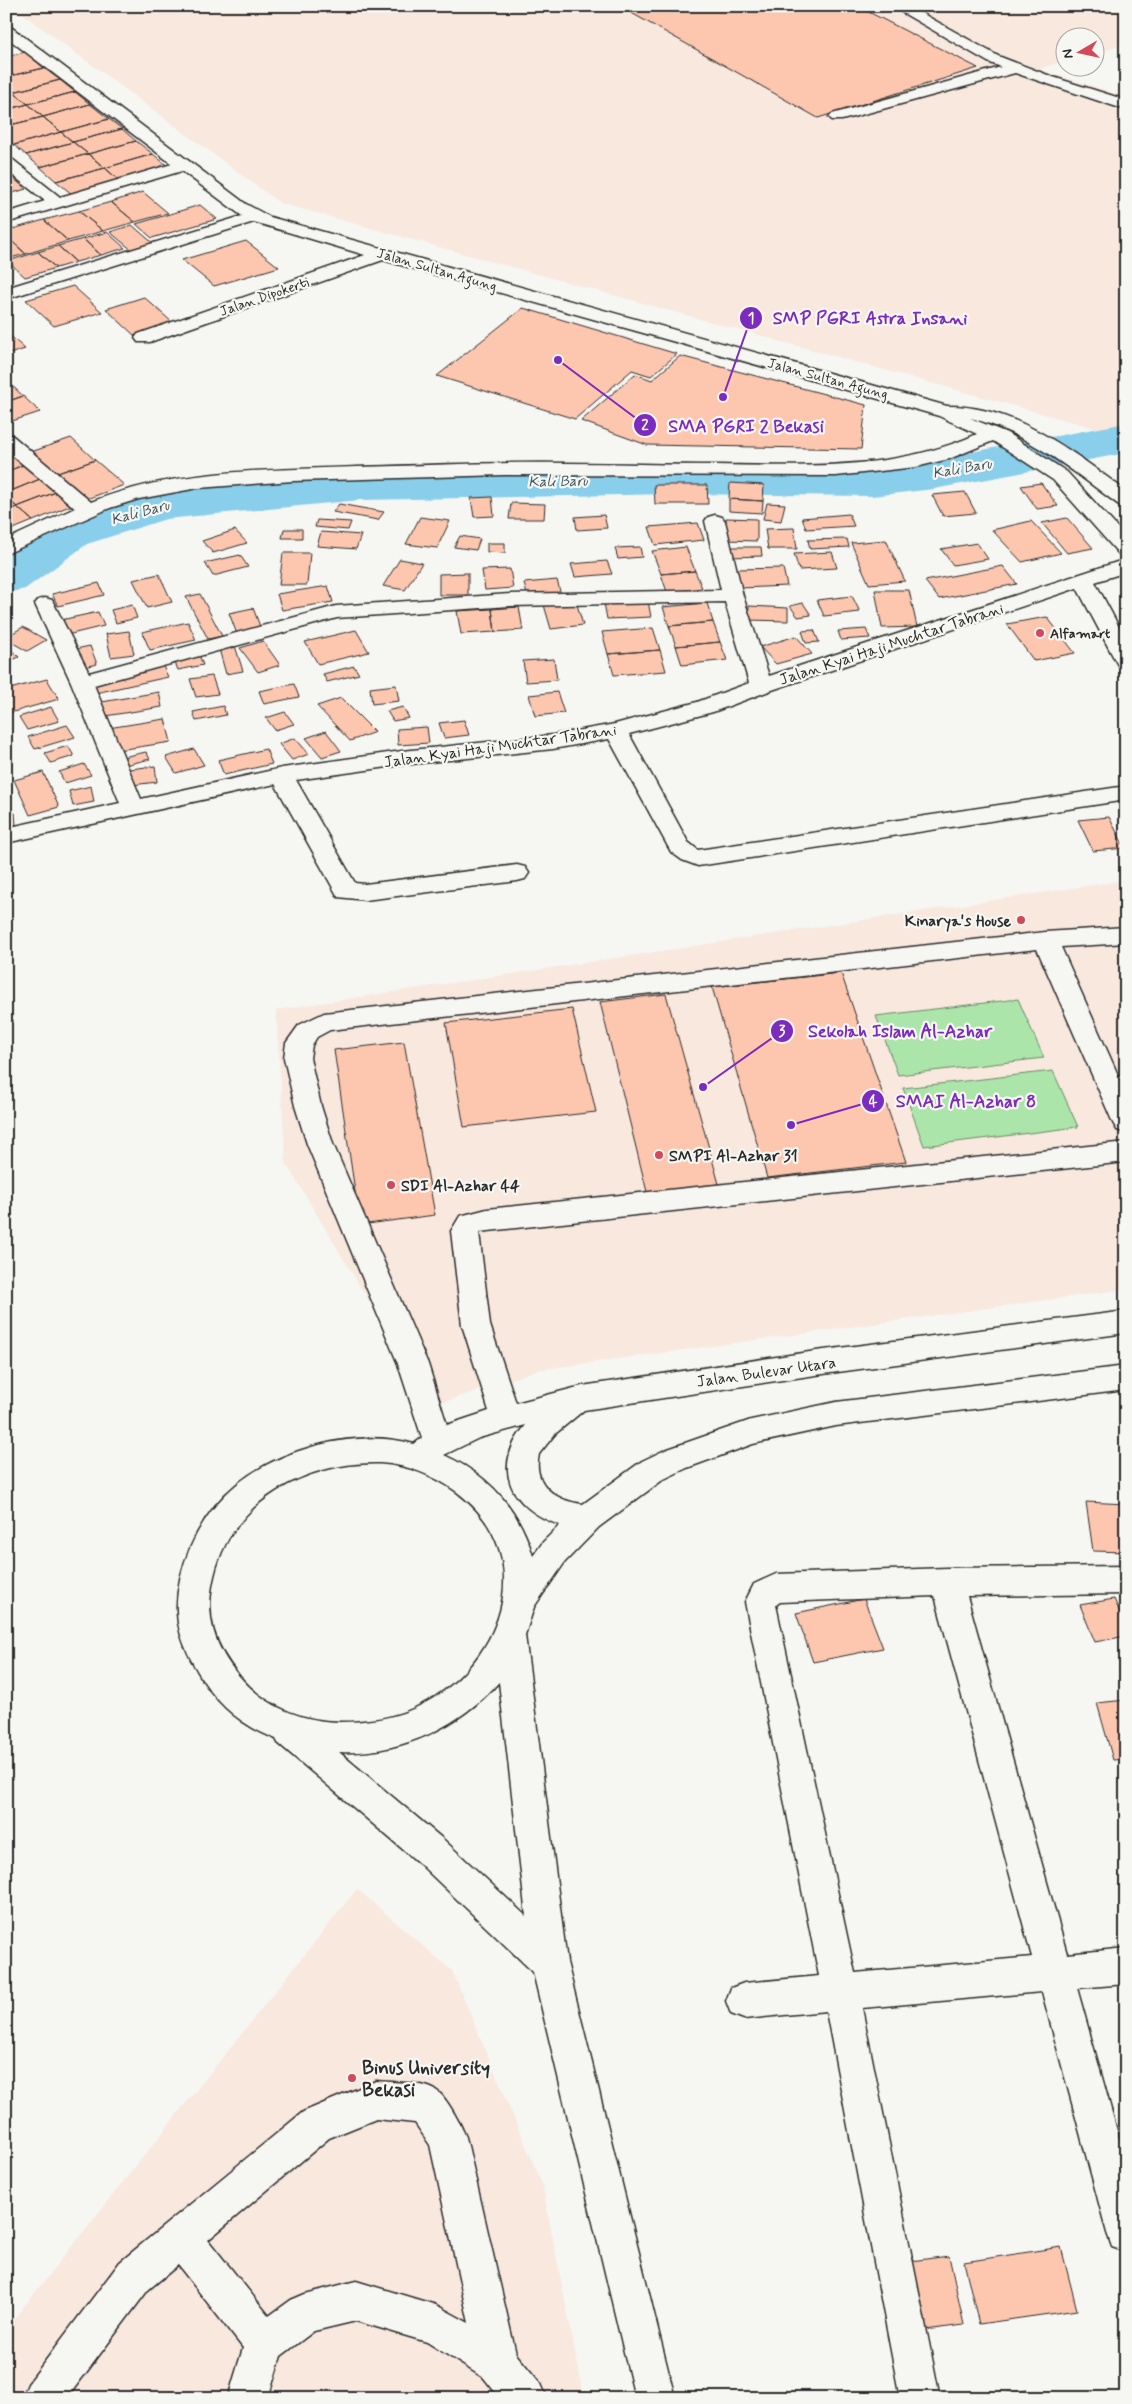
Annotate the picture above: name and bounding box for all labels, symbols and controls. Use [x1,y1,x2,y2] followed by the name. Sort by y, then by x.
[1054,28,1104,78] north arrow
[1059,48,1078,60] text: N
[374,244,499,298] street label: Jalan Sultan Agung
[217,273,311,321] street label: Jalan Dipokerti
[738,301,976,334] callout: SMP PGRI Astra Insani
[773,307,967,331] text: SMP PGRI Astra Insani
[748,309,754,329] text: 1
[765,354,890,406] street label: Jalan Sultan Agung
[632,409,834,442] callout: SMA PGRI 2 Bekasi
[668,415,824,439] text: SMA PGRI 2 Bekasi
[641,416,649,436] text: 2
[931,454,994,484] water label: Kali Baru
[528,471,589,493] water label: Kali Baru
[109,495,172,530] water label: Kali Baru
[777,598,1007,691] street label: Jalan Kyai Haji Muchtar Tabrani
[1050,625,1111,643] place label: Alfamart
[1034,627,1046,639] marker: Alfamart
[382,720,618,773] street label: Jalan Kyai Haji Muchtar Tabrani
[905,911,1011,932] place label: Kinarya's House
[1015,914,1027,926] marker: Kinarya's House
[770,1014,1005,1047] callout: Sekolah Islam Al-Azhar
[808,1020,993,1044] text: Sekolah Islam Al-Azhar
[779,1022,786,1042] text: 3
[861,1084,1046,1117] callout: SMAI Al-Azhar 8
[896,1090,1036,1114] text: SMAI Al-Azhar 8
[869,1092,878,1112] text: 4
[669,1146,798,1167] place label: SMPI Al-Azhar 31
[653,1149,665,1161] marker: SMPI Al-Azhar 31
[401,1176,520,1197] place label: SDI Al-Azhar 44
[385,1179,397,1191] marker: SDI Al-Azhar 44
[695,1352,838,1393] street label: Jalan Bulevar Utara
[362,2056,490,2103] place label: Binus University Bekasi
[346,2072,358,2084] marker: Binus University Bekasi

